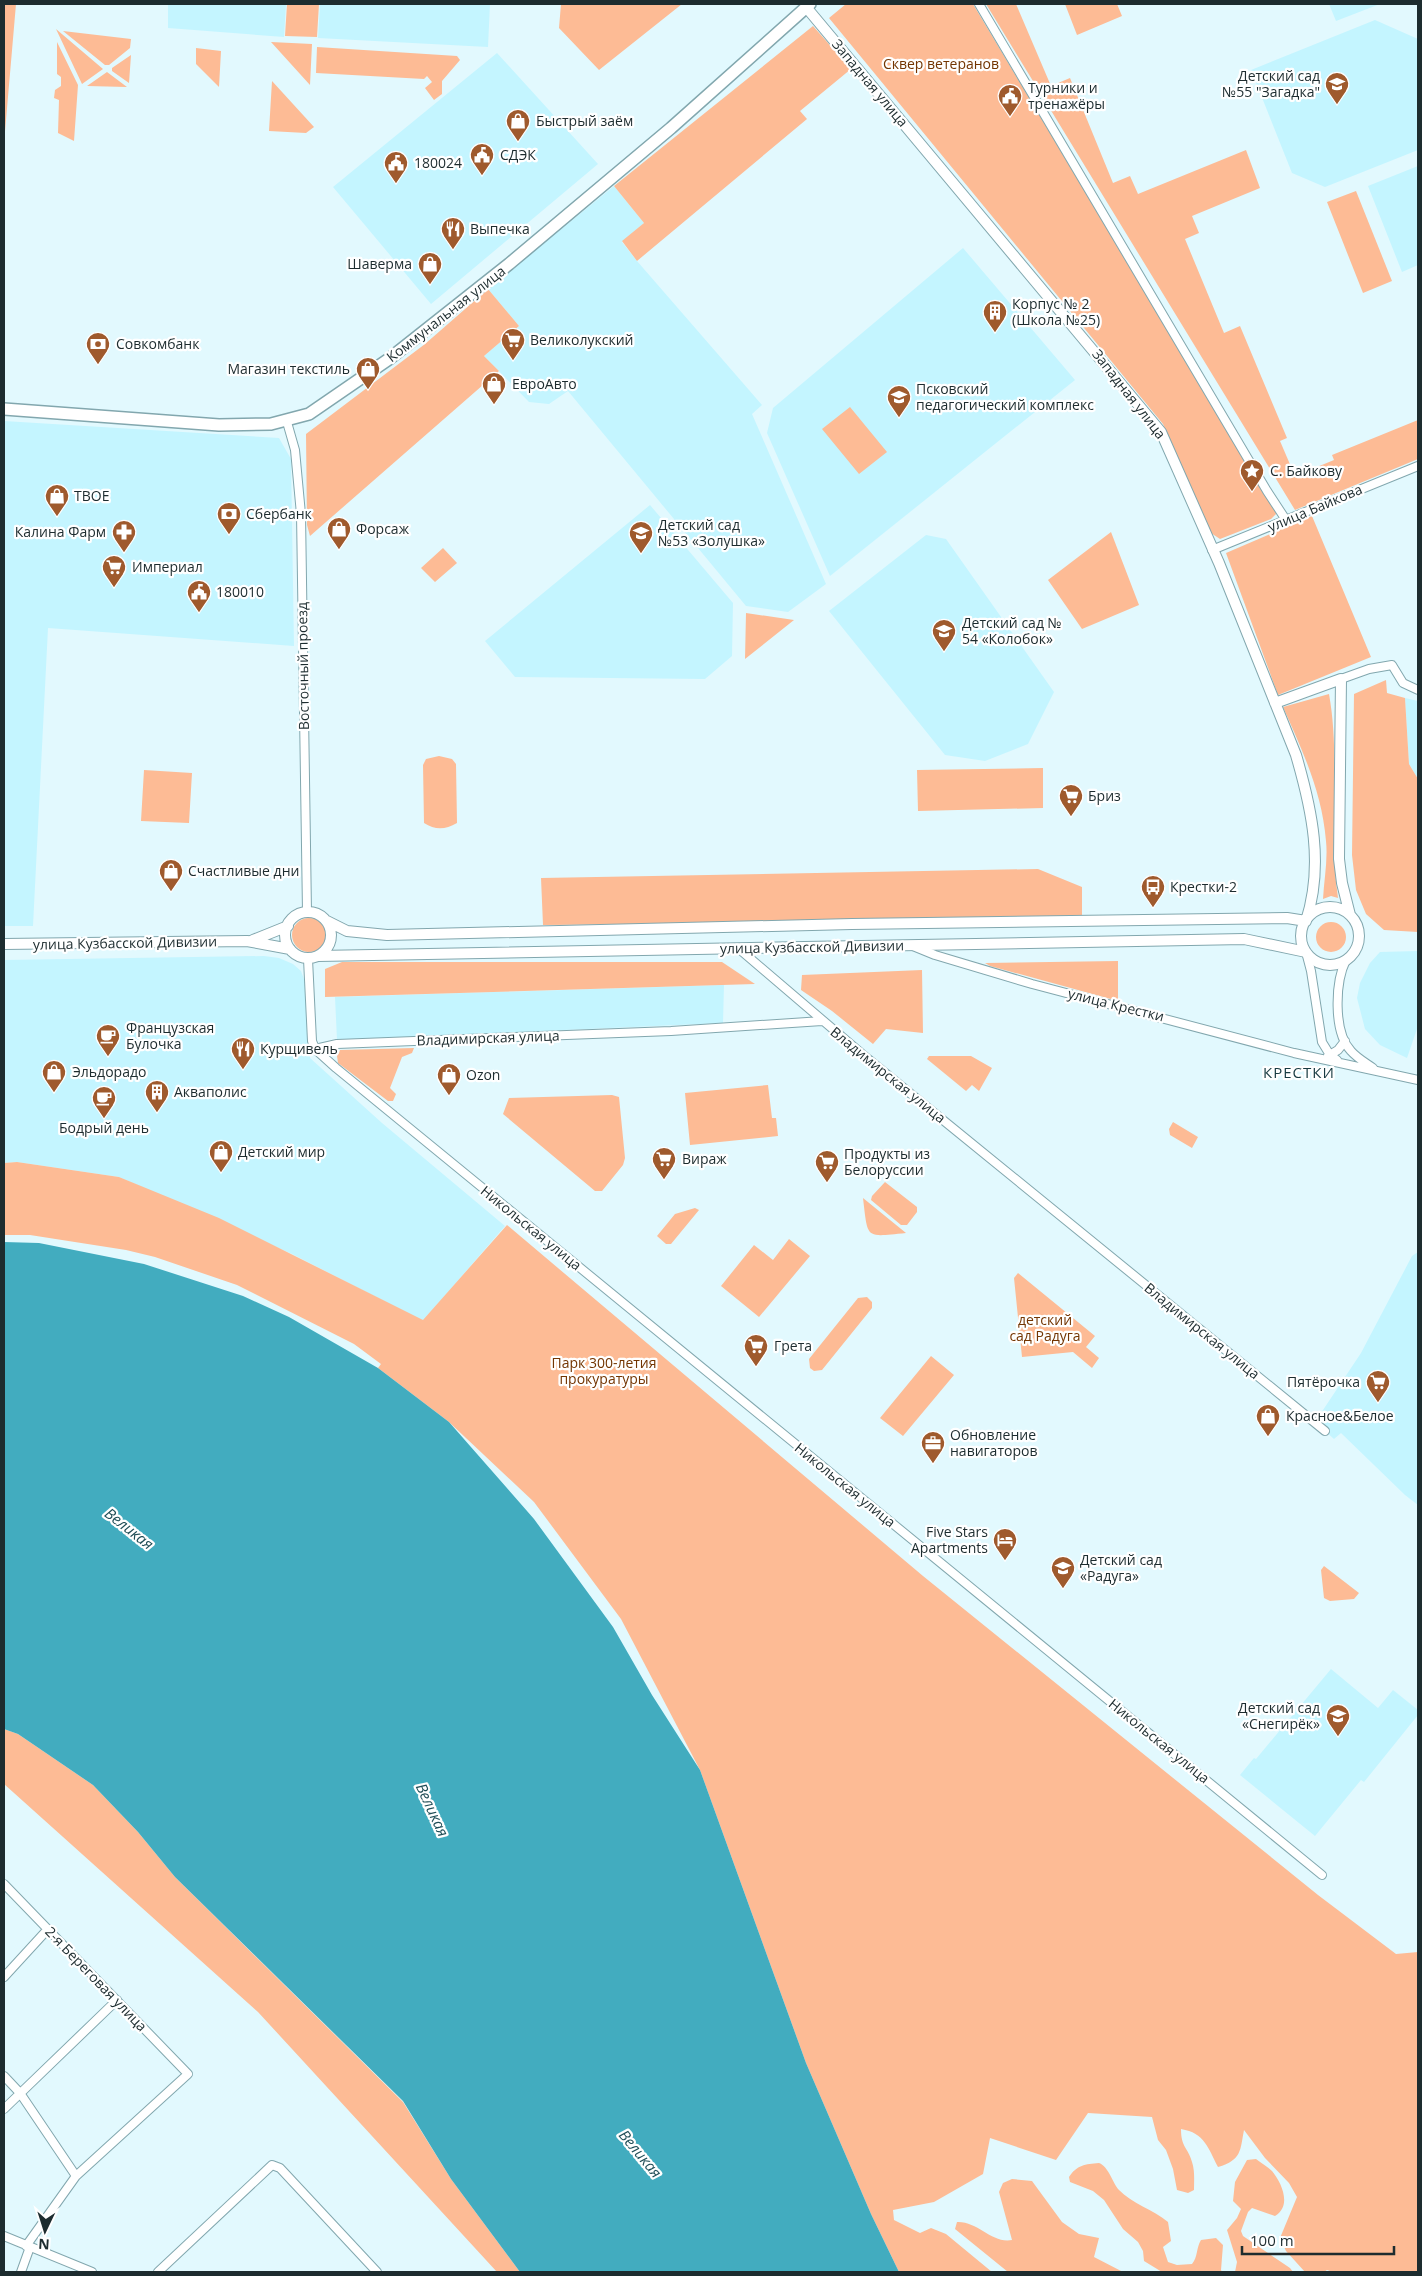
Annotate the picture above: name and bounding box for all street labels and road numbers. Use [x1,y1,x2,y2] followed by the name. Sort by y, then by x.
[828,35,913,131] street label: Западная улица
[382,261,509,366] street label: Коммунальная улица
[1088,345,1170,442] street label: Западная улица
[1265,479,1365,536] street label: улица Байкова
[292,602,313,730] street label: Восточный проезд
[33,931,217,954] street label: улица Кузбасской Дивизии
[720,935,904,958] street label: улица Кузбасской Дивизии
[1066,983,1166,1026] street label: улица Крестки
[827,1022,950,1127] street label: Владимирская улица
[416,1026,560,1049] street label: Владимирская улица
[477,1181,586,1274] street label: Никольская улица
[1141,1278,1264,1383] street label: Владимирская улица
[791,1438,900,1531] street label: Никольская улица
[1105,1694,1214,1787] street label: Никольская улица
[41,1922,151,2035] street label: 2-я Береговая улица

